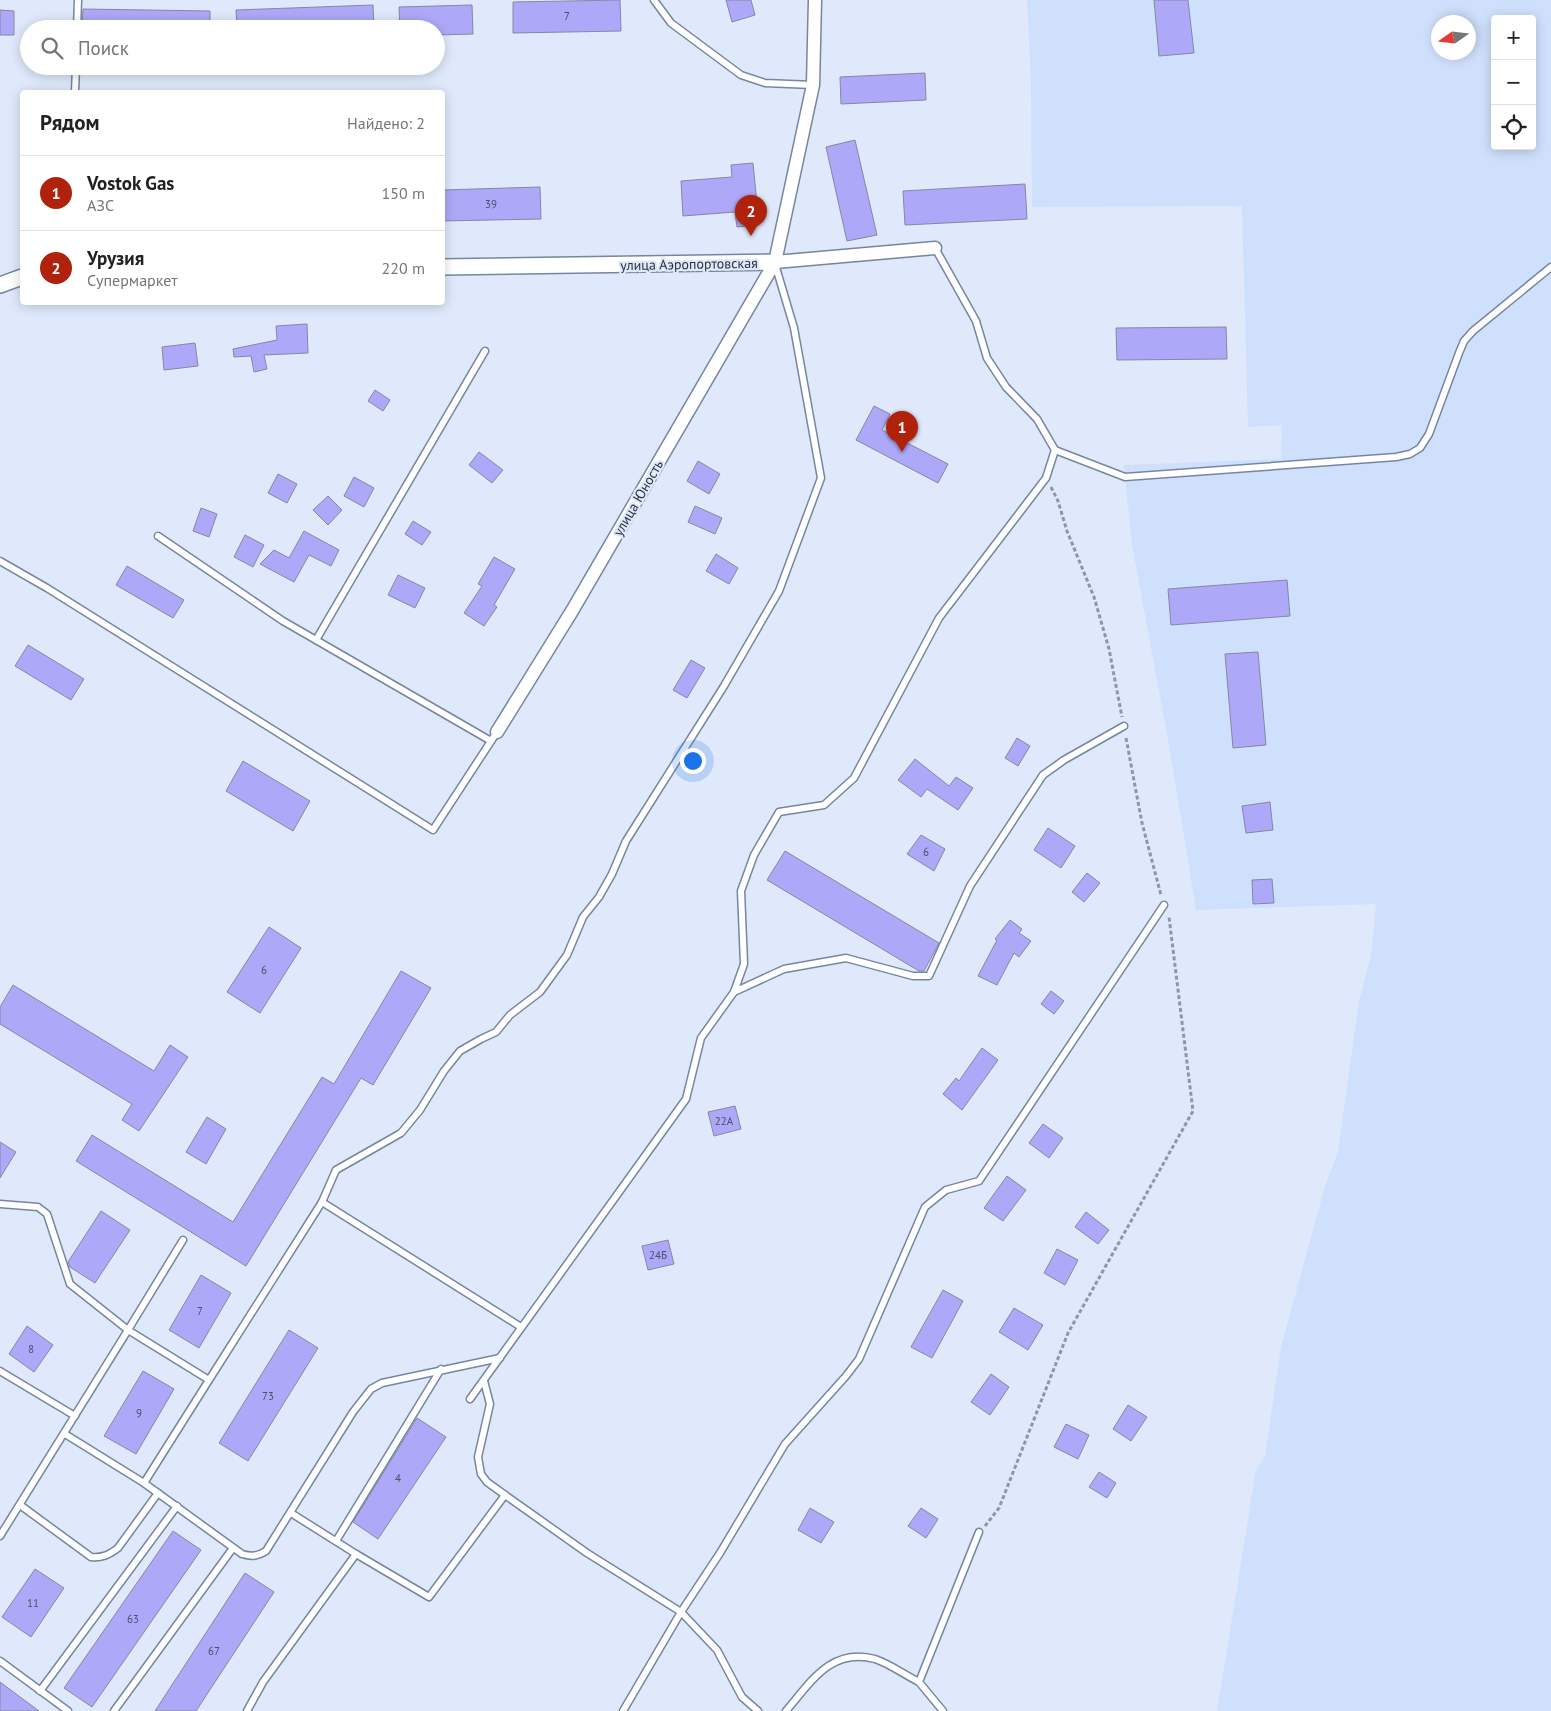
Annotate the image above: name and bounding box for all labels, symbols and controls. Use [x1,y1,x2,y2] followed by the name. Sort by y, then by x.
[564,9,570,23] house number: 7
[1431,15,1476,60] north arrow
[1491,15,1536,150] map controls
[1491,15,1536,60] button: +
[20,20,445,75] search box
[38,34,66,62] icon: search
[78,36,129,60] text: Поиск
[1491,60,1536,105] button: −
[1491,105,1536,150] button: locate
[40,109,99,136] text: Рядом
[347,113,425,133] text: Найдено: 2
[87,171,174,195] text: Vostok Gas
[51,183,61,203] text: 1
[382,183,425,203] text: 150 m
[87,195,114,215] text: АЗС
[735,195,767,236] pin: 2
[485,197,497,211] house number: 39
[87,246,144,270] text: Урузия
[620,254,758,274] street label: улица Аэропортовская
[51,258,61,278] text: 2
[382,258,425,278] text: 220 m
[87,270,178,290] text: Супермаркет
[886,411,918,452] pin: 1
[609,456,667,539] street label: улица Юность
[680,748,706,774] your location
[923,845,929,859] house number: 6
[261,963,267,977] house number: 6
[715,1114,734,1128] house number: 22А
[649,1248,667,1262] house number: 24Б
[197,1304,203,1318] house number: 7
[28,1342,34,1356] house number: 8
[262,1389,274,1403] house number: 73
[136,1406,142,1420] house number: 9
[395,1471,401,1485] house number: 4
[27,1596,39,1610] house number: 11
[127,1612,139,1626] house number: 63
[208,1644,220,1658] house number: 67

